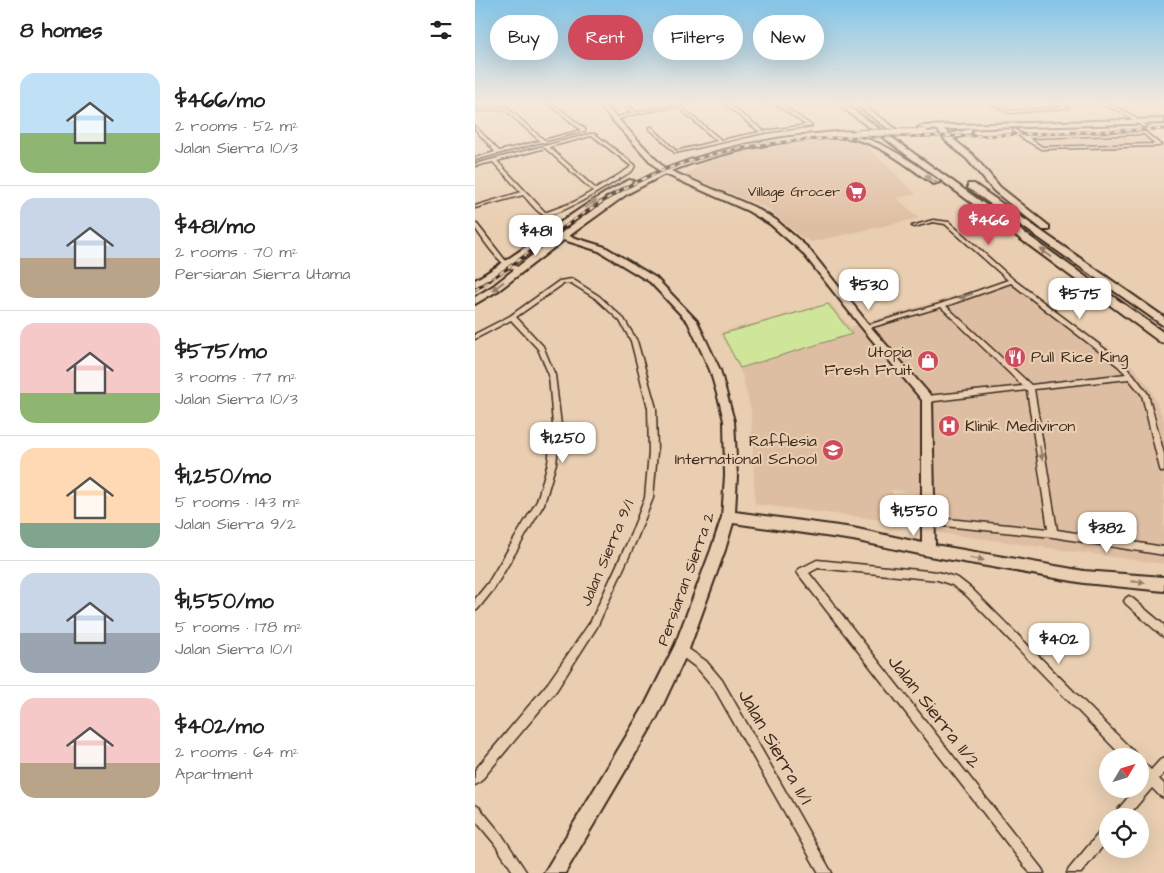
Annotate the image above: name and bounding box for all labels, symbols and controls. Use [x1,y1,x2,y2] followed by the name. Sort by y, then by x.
[490,15,558,60] chip: Buy
[568,15,643,60] chip: Rent
[653,15,743,60] chip: Filters
[753,15,824,60] chip: New
[20,16,102,45] text: 8 homes
[427,16,455,44] icon: filters
[175,86,265,115] text: $466/mo
[60,93,120,153] icon: home
[175,115,298,137] text: 2 rooms · 52 m²
[175,137,298,159] text: Jalan Sierra 10/3
[925,175,938,184] one-way arrow
[844,180,868,204] supermarket icon: Village Grocer
[748,182,840,202] place label: Village Grocer
[584,199,598,209] one-way arrow
[959,204,1019,246] pin: $466
[969,209,1009,231] text: $466
[175,212,255,241] text: $481/mo
[506,214,566,257] pin: $481
[60,218,120,278] icon: home
[520,220,552,242] text: $481
[175,241,298,263] text: 2 rooms · 70 m²
[1039,248,1053,258] one-way arrow
[175,263,350,285] text: Persiaran Sierra Utama
[839,268,899,311] pin: $530
[850,274,888,296] text: $530
[1050,278,1110,320] pin: $575
[491,281,505,291] one-way arrow
[1059,283,1101,305] text: $575
[958,293,973,301] one-way arrow
[175,337,267,366] text: $575/mo
[824,341,913,381] place label: Utopia Fresh Fruit
[60,343,120,403] icon: home
[1003,345,1027,369] restaurant icon: Pull Rice King
[1031,346,1128,369] place label: Pull Rice King
[916,349,940,373] shop icon: Utopia Fresh Fruit
[175,366,296,388] text: 3 rooms · 77 m²
[175,388,298,410] text: Jalan Sierra 10/3
[937,414,961,438] hospital icon: Klinik Mediviron
[965,415,1075,437] place label: Klinik Mediviron
[522,422,604,464] pin: $1,250
[541,427,585,449] text: $1,250
[675,430,817,470] place label: Rafflesia International School
[821,438,845,462] school or university icon: Rafflesia International School
[1038,445,1046,461] one-way arrow
[175,462,271,491] text: $1,250/mo
[60,468,120,528] icon: home
[175,491,301,513] text: 5 rooms · 143 m²
[873,494,955,537] pin: $1,550
[575,496,639,610] street label: Jalan Sierra 9/1
[891,500,937,522] text: $1,550
[652,509,720,649] street label: Persiaran Sierra 2
[1077,512,1137,554] pin: $382
[175,513,296,535] text: Jalan Sierra 9/2
[1089,517,1125,539] text: $382
[970,555,986,563] one-way arrow
[1130,578,1146,586] one-way arrow
[175,587,274,616] text: $1,550/mo
[60,593,120,653] icon: home
[175,616,302,638] text: 5 rooms · 178 m²
[1029,622,1089,665] pin: $402
[1039,628,1079,650] text: $402
[175,638,292,660] text: Jalan Sierra 10/1
[881,650,987,775] street label: Jalan Sierra 11/2
[731,684,819,810] street label: Jalan Sierra 11/1
[175,712,264,741] text: $402/mo
[60,718,120,778] icon: home
[175,741,299,763] text: 2 rooms · 64 m²
[1099,748,1149,798] north arrow
[1099,748,1149,858] map controls
[175,763,253,785] text: Apartment
[1099,808,1149,858] button: locate

